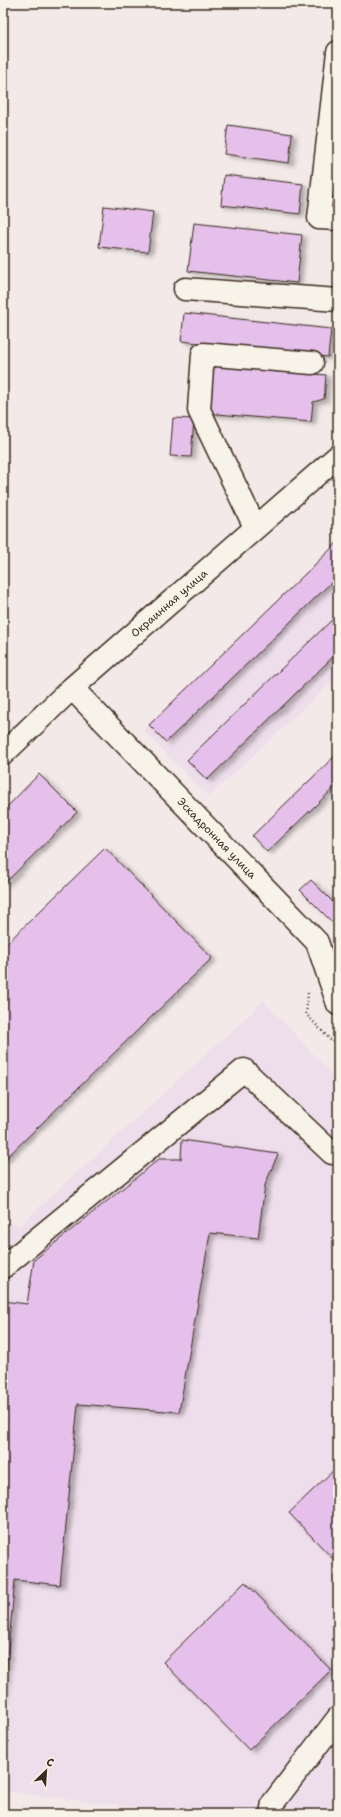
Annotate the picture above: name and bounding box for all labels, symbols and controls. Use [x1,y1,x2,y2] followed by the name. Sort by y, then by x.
[128,566,211,641] street label: Окраинная улица
[174,794,259,882] street label: Эскадронная улица
[26,1751,66,1791] north arrow
[44,1754,56,1771] text: С

